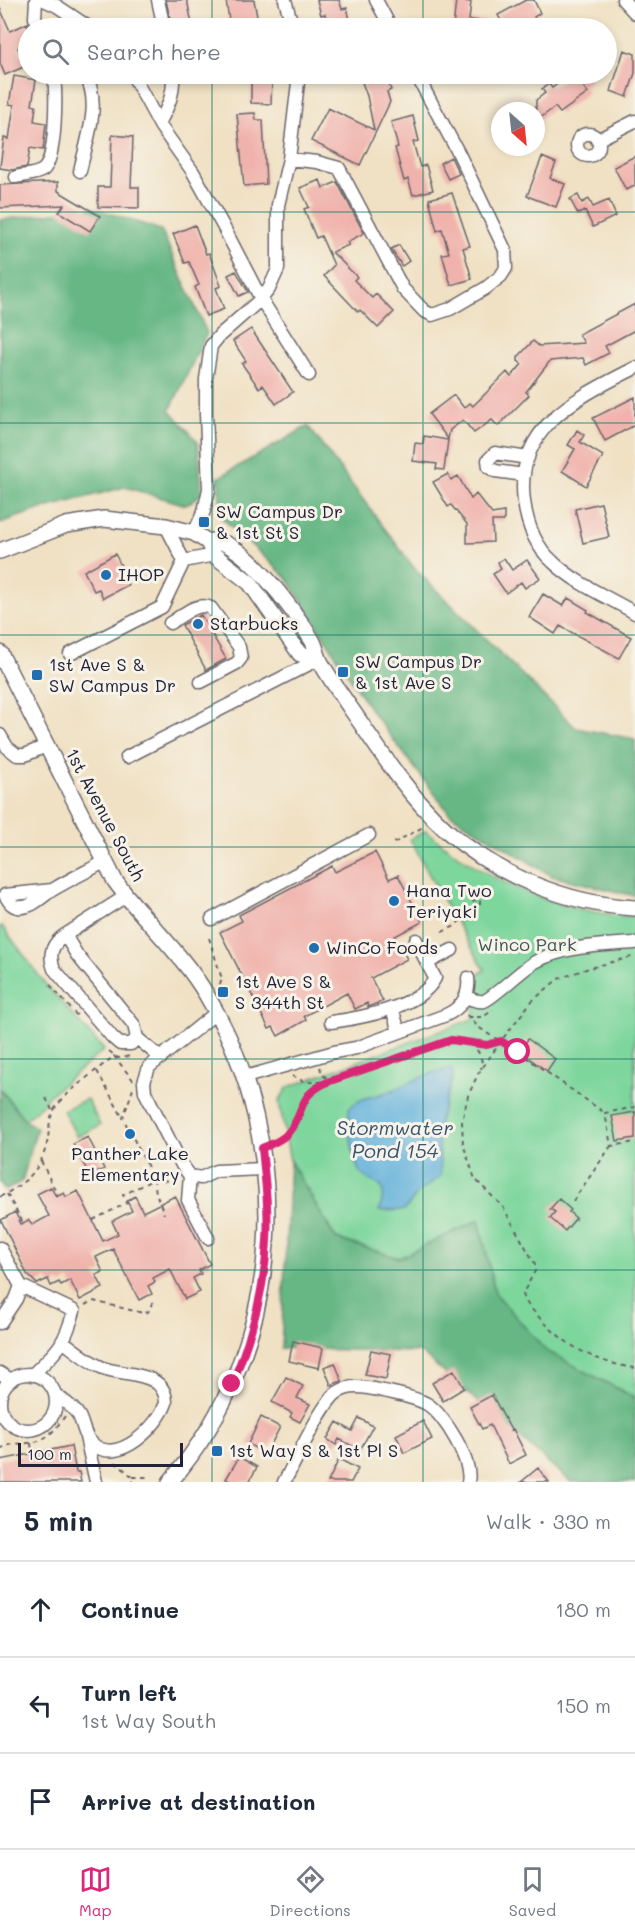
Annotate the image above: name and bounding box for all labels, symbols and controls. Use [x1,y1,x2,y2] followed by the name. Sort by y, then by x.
[18,18,617,84] search box
[39,35,72,68] icon: search
[87,37,221,66] text: Search here
[491,102,545,156] north arrow
[216,499,343,544] place label: SW Campus Dr & 1st St S
[197,515,211,529] marker: SW Campus Dr & 1st St S
[118,562,164,586] place label: IHOP
[99,568,113,582] marker: IHOP
[210,611,299,635] place label: Starbucks
[191,617,205,631] marker: Starbucks
[355,649,482,694] place label: SW Campus Dr & 1st Ave S
[49,652,176,697] place label: 1st Ave S & SW Campus Dr
[336,665,350,679] marker: SW Campus Dr & 1st Ave S
[30,668,44,682] marker: 1st Ave S & SW Campus Dr
[61,744,151,885] street label: 1st Avenue South
[406,878,492,923] place label: Hana Two Teriyaki
[387,894,401,908] marker: Hana Two Teriyaki
[477,932,577,956] park label: Winco Park
[326,935,438,959] place label: WinCo Foods
[307,941,321,955] marker: WinCo Foods
[235,969,331,1014] place label: 1st Ave S & S 344th St
[216,985,230,999] marker: 1st Ave S & S 344th St
[504,1038,530,1064] route start
[336,1114,454,1163] water label: Stormwater Pond 154
[123,1127,137,1141] marker: Panther Lake Elementary
[71,1141,189,1186] place label: Panther Lake Elementary
[218,1370,244,1396] route end
[229,1438,398,1462] place label: 1st Way S & 1st Pl S
[18,1440,183,1468] scale bar
[27,1443,72,1464] text: 100 m
[210,1444,224,1458] marker: 1st Way S & 1st Pl S
[24,1504,93,1538] text: 5 min
[486,1508,611,1534] text: Walk · 330 m
[24,1593,57,1626] icon: ahead
[81,1595,179,1624] text: Continue
[555,1596,611,1622] text: 180 m
[81,1678,177,1707] text: Turn left
[24,1689,57,1722] icon: left
[556,1692,611,1718] text: 150 m
[81,1707,216,1733] text: 1st Way South
[24,1785,57,1818] icon: arrive
[81,1787,316,1816] text: Arrive at destination
[79,1863,112,1920] tab: Map
[270,1863,351,1920] tab: Directions
[509,1863,556,1920] tab: Saved

